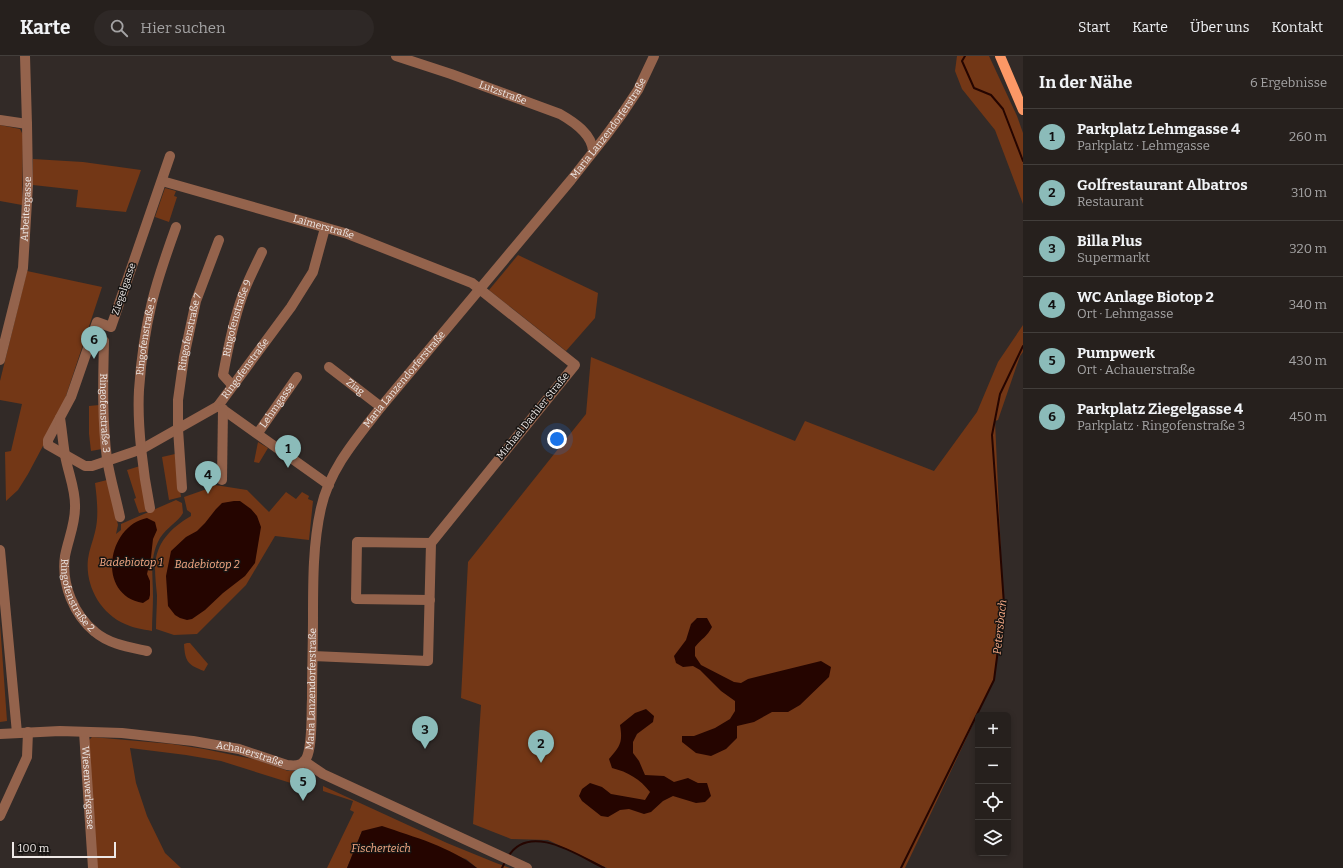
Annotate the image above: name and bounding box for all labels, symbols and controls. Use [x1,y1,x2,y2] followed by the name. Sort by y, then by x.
[94,10,374,46] search box
[20,16,70,39] text: Karte
[108,17,130,39] icon: search
[140,19,226,37] text: Hier suchen
[1078,19,1110,36] text: Start
[1132,19,1168,36] text: Karte
[1190,19,1249,36] text: Über uns
[1271,19,1323,36] text: Kontakt
[1039,72,1132,93] text: In der Nähe
[1250,75,1327,90] text: 6 Ergebnisse
[568,76,649,181] street label: Maria Lanzendorferstraße
[477,79,528,107] street label: Lutzstraße
[1077,120,1240,138] text: Parkplatz Lehmgasse 4
[1049,129,1055,144] text: 1
[1289,129,1327,144] text: 260 m
[1077,138,1210,153] text: Parkplatz · Lehmgasse
[1077,176,1248,194] text: Golfrestaurant Albatros
[19,177,34,242] street label: Arbeitergasse
[1048,185,1056,200] text: 2
[1291,185,1327,200] text: 310 m
[1077,194,1144,209] text: Restaurant
[292,213,356,242] street label: Laimerstraße
[1077,232,1142,250] text: Billa Plus
[1048,241,1056,256] text: 3
[1289,241,1327,256] text: 320 m
[1077,250,1150,265] text: Supermarkt
[109,261,139,317] street label: Ziegelgasse
[221,278,254,358] street label: Ringofenstraße 9
[1077,288,1214,306] text: WC Anlage Biotop 2
[176,292,204,372] street label: Ringofenstraße 7
[134,296,159,376] street label: Ringofenstraße 5
[1048,297,1056,312] text: 4
[1289,297,1327,312] text: 340 m
[1077,306,1173,321] text: Ort · Lehmgasse
[81,326,107,359] pin: 6
[361,329,448,430] street label: Maria Lanzendorferstraße
[219,336,272,401] street label: Ringofenstraße
[1077,344,1155,362] text: Pumpwerk
[1048,353,1056,368] text: 5
[1289,353,1327,368] text: 430 m
[1077,362,1195,377] text: Ort · Achauerstraße
[494,370,572,462] street label: Michael Dachler Straße
[97,373,112,454] street label: Ringofenstraße 3
[344,376,367,398] street label: Ziag
[257,380,297,430] street label: Lehmgasse
[1077,400,1243,418] text: Parkplatz Ziegelgasse 4
[1048,409,1056,424] text: 6
[1289,409,1327,424] text: 450 m
[1077,418,1245,433] text: Parkplatz · Ringofenstraße 3
[547,429,567,449] your location
[275,435,301,468] pin: 1
[195,461,221,494] pin: 4
[99,556,163,569] water label: Badebiotop 1
[58,558,97,635] street label: Ringofenstraße 2
[174,558,240,571] water label: Badebiotop 2
[991,599,1009,655] water label: Petersbach
[303,628,319,751] street label: Maria Lanzendorferstraße
[975,712,1011,856] map controls
[975,712,1011,748] button: +
[412,716,438,749] pin: 3
[528,730,554,763] pin: 2
[215,739,285,769] street label: Achauerstraße
[79,746,96,830] street label: Wiesenwerkgasse
[975,748,1011,784] button: −
[290,768,316,801] pin: 5
[975,784,1011,820] button: locate
[975,820,1011,856] button: layers
[12,840,116,859] scale bar
[18,842,49,855] text: 100 m
[351,842,411,855] water label: Fischerteich

